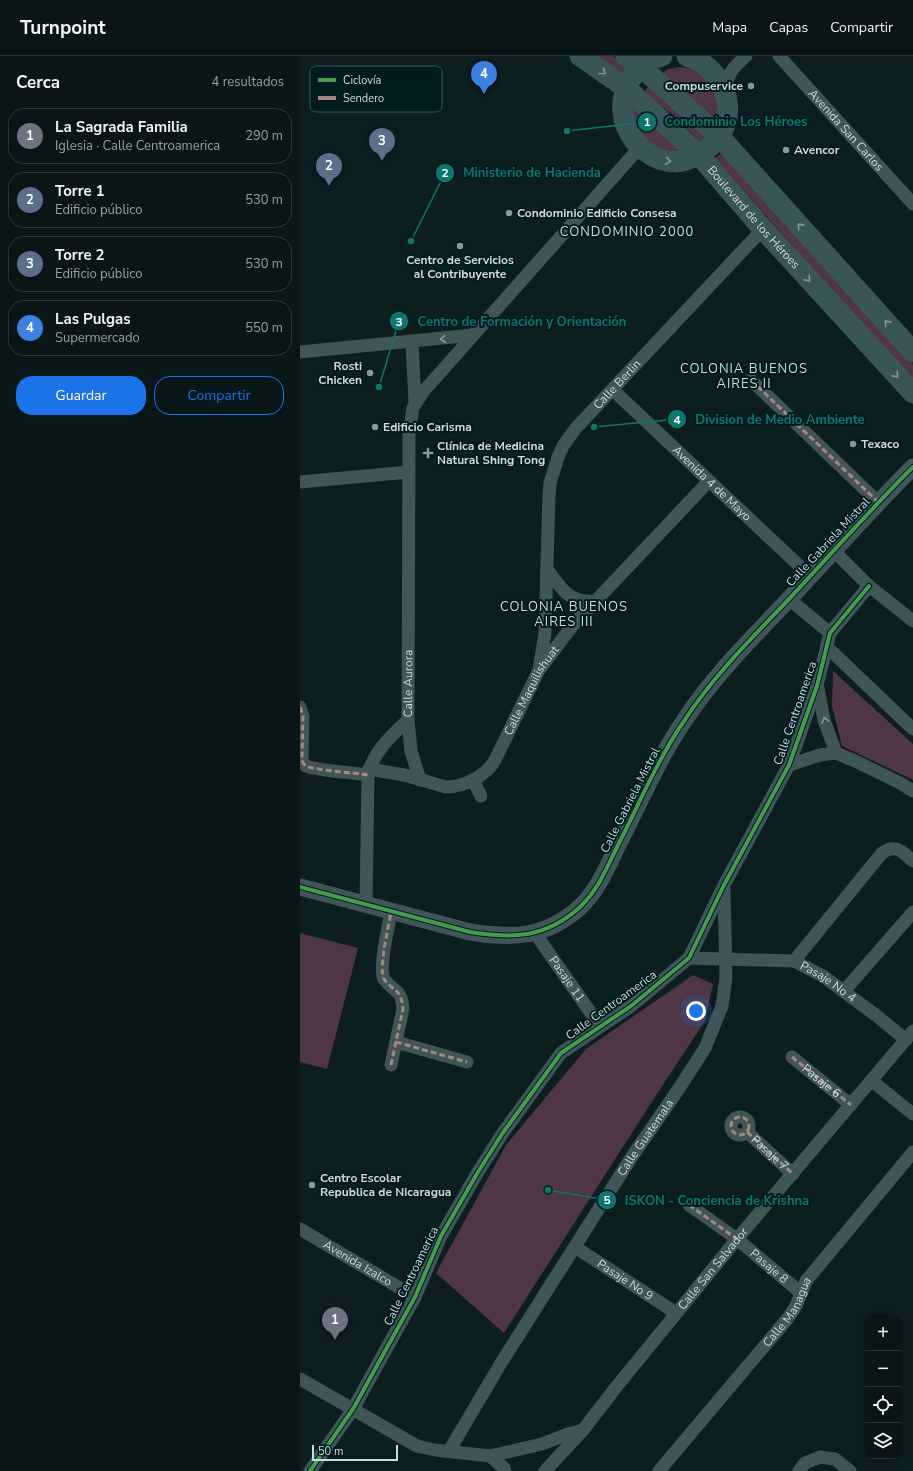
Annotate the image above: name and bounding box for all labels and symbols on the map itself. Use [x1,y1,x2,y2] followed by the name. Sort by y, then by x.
[471,61,497,94] pin: 4
[310,66,442,112] legend
[599,67,606,75] one-way arrow
[343,73,382,88] text: Ciclovía
[665,78,743,94] place label: Compuservice
[746,81,756,91] marker: Compuservice
[805,86,888,175] street label: Avenida San Carlos
[343,91,384,106] text: Sendero
[637,109,816,134] callout: Condominio Los Héroes
[665,113,807,131] text: Condominio Los Héroes
[643,114,651,130] text: 1
[369,128,395,161] pin: 3
[794,142,840,158] place label: Avencor
[781,145,791,155] marker: Avencor
[316,153,342,186] pin: 2
[665,156,671,165] one-way arrow
[435,160,609,185] callout: Ministerio de Hacienda
[704,162,804,272] street label: Boulevard de los Héroes
[463,164,601,182] text: Ministerio de Hacienda
[441,165,449,181] text: 2
[517,205,677,221] place label: Condominio Edificio Consesa
[504,208,514,218] marker: Condominio Edificio Consesa
[560,223,694,241] district label: CONDOMINIO 2000
[798,224,805,231] one-way arrow
[455,241,465,251] marker: Centro de Servicios al Contribuyente
[406,252,514,282] place label: Centro de Servicios al Contribuyente
[804,274,811,281] one-way arrow
[389,309,634,334] callout: Centro de Formación y Orientación
[418,313,626,331] text: Centro de Formación y Orientación
[395,314,403,330] text: 3
[884,320,892,328] one-way arrow
[439,334,446,343] one-way arrow
[590,356,644,413] street label: Calle Berlin
[318,358,362,388] place label: Rosti Chicken
[680,360,808,393] district label: COLONIA BUENOS AIRES II
[365,368,375,378] marker: Rosti Chicken
[891,370,898,377] one-way arrow
[667,407,873,432] callout: Division de Medio Ambiente
[695,411,865,429] text: Division de Medio Ambiente
[673,412,681,428] text: 4
[383,419,472,435] place label: Edificio Carisma
[370,422,380,432] marker: Edificio Carisma
[861,436,900,452] place label: Texaco
[437,438,545,468] place label: Clínica de Medicina Natural Shing Tong
[848,439,858,449] marker: Texaco
[669,442,755,525] street label: Avenida 4 de Mayo
[422,447,434,459] marker: Clínica de Medicina Natural Shing Tong
[782,494,874,590] street label: Calle Gabriela Mistral
[500,598,628,631] district label: COLONIA BUENOS AIRES III
[500,642,563,738] street label: Calle Maquilishuat
[400,650,416,717] street label: Calle Aurora
[770,659,820,767] street label: Calle Centroamerica
[821,717,829,723] one-way arrow
[596,744,664,855] street label: Calle Gabriela Mistral
[545,953,589,1005] street label: Pasaje 11
[797,958,859,1006] street label: Pasaje No 4
[562,967,660,1043] street label: Calle Centroamerica
[686,1001,706,1021] your location
[799,1060,844,1102] street label: Pasaje 6
[614,1096,677,1179] street label: Calle Guatemala
[748,1132,792,1174] street label: Pasaje 7
[320,1170,451,1200] place label: Centro Escolar Republica de Nicaragua
[307,1180,317,1190] marker: Centro Escolar Republica de Nicaragua
[597,1188,817,1213] callout: ISKON - Conciencia de Krishna
[603,1192,611,1208] text: 5
[625,1192,809,1210] text: ISKON - Conciencia de Krishna
[380,1224,442,1328] street label: Calle Centroamerica
[674,1224,752,1313] street label: Calle San Salvador
[320,1236,395,1290] street label: Avenida Izalco
[747,1245,792,1287] street label: Pasaje 8
[594,1256,656,1304] street label: Pasaje No 9
[759,1273,815,1350] street label: Calle Managua
[322,1307,348,1340] pin: 1
[312,1443,398,1462] scale bar

